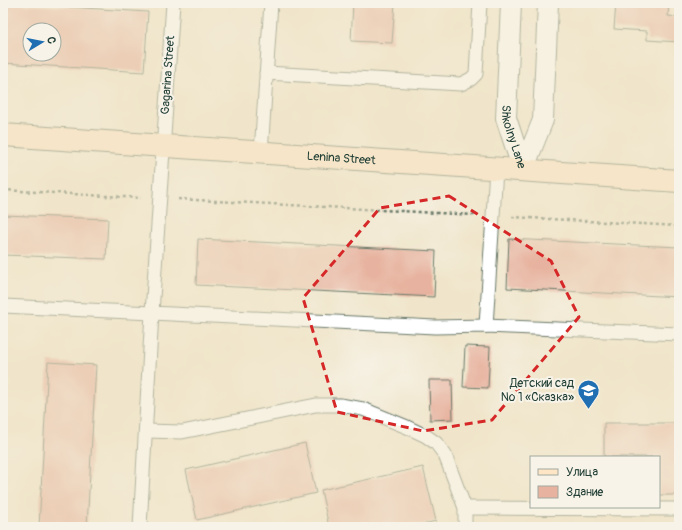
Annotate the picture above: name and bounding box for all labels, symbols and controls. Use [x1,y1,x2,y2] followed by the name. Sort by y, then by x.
[22,22,62,62] north arrow
[158,35,178,115] street label: Gagarina Street
[44,36,58,45] text: С
[499,105,530,171] street label: Shkolny Lane
[306,148,376,168] street label: Lenina Street
[501,376,575,405] place label: Детский сад № 1 «Сказка»
[576,377,602,410] school or university icon: Детский сад № 1 «Сказка»
[530,456,660,508] legend
[566,465,598,480] text: Улица
[566,485,603,500] text: Здание

